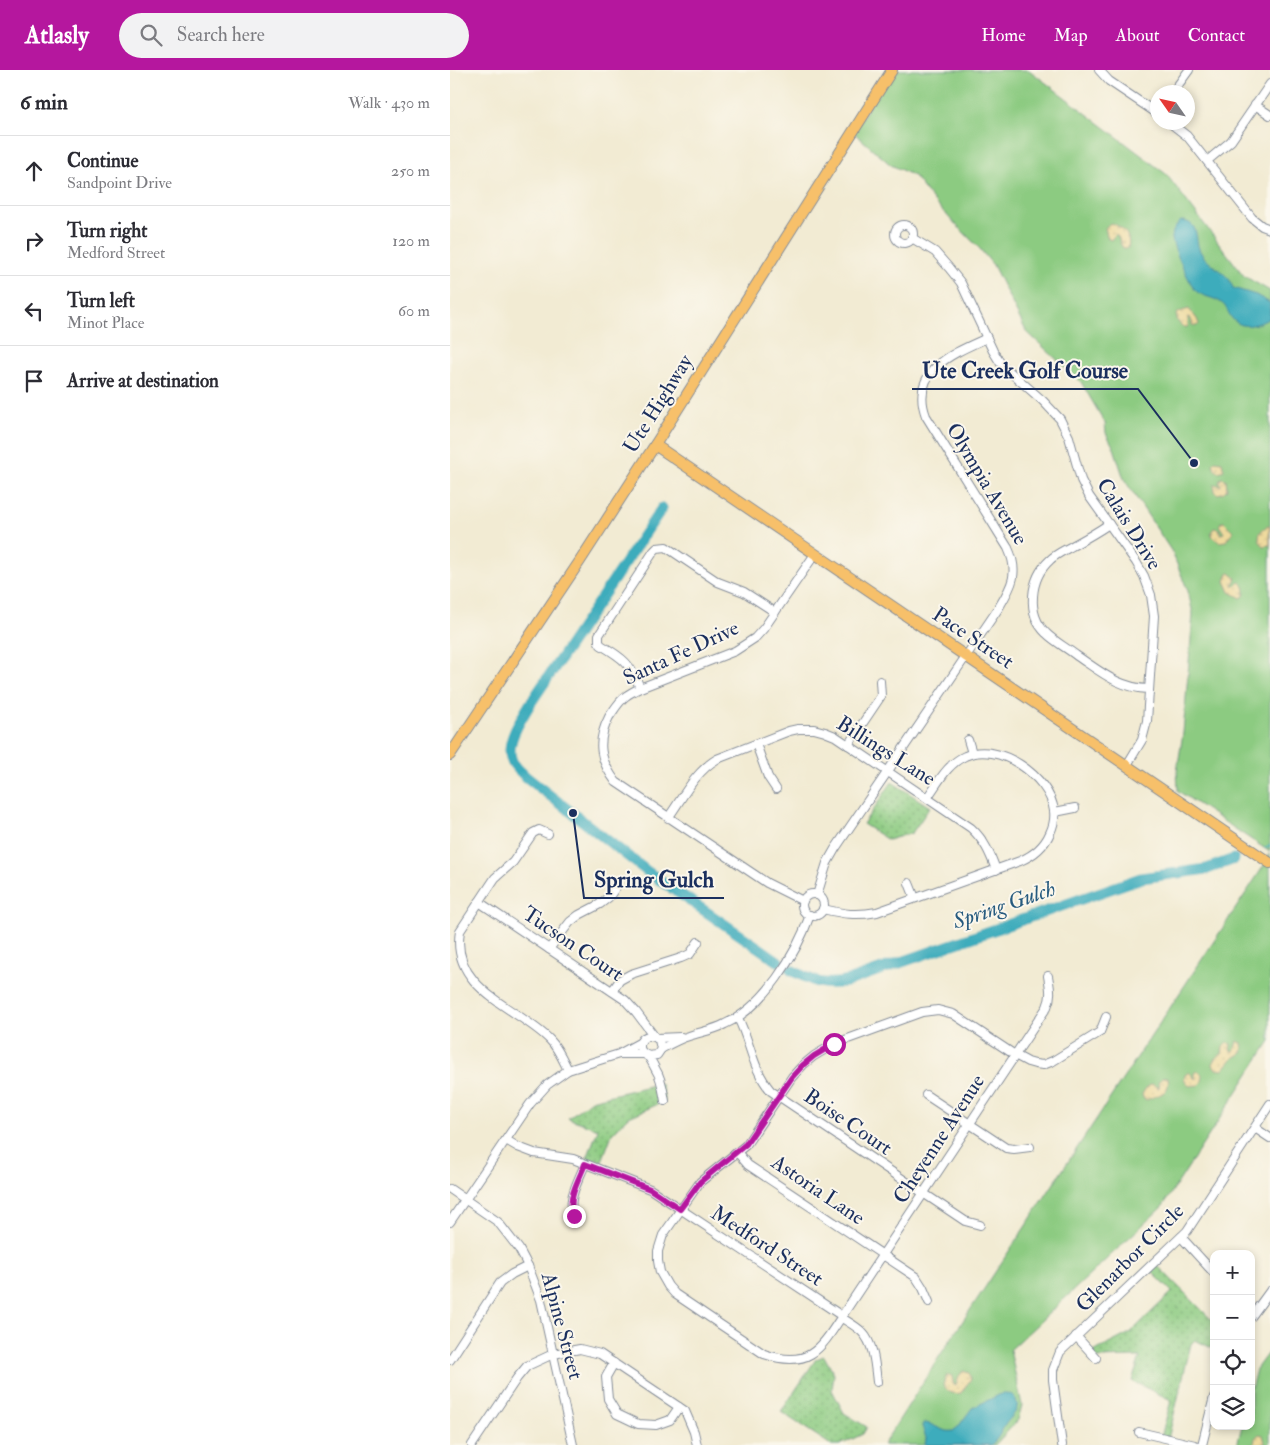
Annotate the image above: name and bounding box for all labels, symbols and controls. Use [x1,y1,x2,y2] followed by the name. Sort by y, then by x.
[119,13,469,58] search box
[25,20,89,51] text: Atlasly
[137,21,165,49] icon: search
[177,23,265,47] text: Search here
[981,24,1026,47] text: Home
[1054,24,1088,47] text: Map
[1116,24,1160,47] text: About
[1188,24,1245,47] text: Contact
[1150,85,1195,130] north arrow
[20,89,68,116] text: 6 min
[348,93,430,113] text: Walk · 430 m
[67,149,138,173] text: Continue
[20,157,48,185] icon: ahead
[391,161,430,181] text: 250 m
[67,173,172,193] text: Sandpoint Drive
[67,219,147,243] text: Turn right
[20,227,48,255] icon: right
[392,231,430,251] text: 120 m
[67,243,165,263] text: Medford Street
[67,289,135,313] text: Turn left
[20,297,48,325] icon: left
[398,301,430,321] text: 60 m
[67,313,144,333] text: Minot Place
[617,349,699,458] street label: Ute Highway
[912,352,1138,389] callout: Ute Creek Golf Course
[922,357,1129,385] text: Ute Creek Golf Course
[20,367,48,395] icon: arrive
[67,369,219,393] text: Arrive at destination
[940,418,1034,550] street label: Olympia Avenue
[1090,473,1168,575] street label: Calais Drive
[927,601,1019,675] street label: Pace Street
[619,614,743,692] street label: Santa Fe Drive
[831,710,941,792] street label: Billings Lane
[584,861,724,898] callout: Spring Gulch
[594,866,714,895] text: Spring Gulch
[948,874,1059,936] water label: Spring Gulch
[517,900,629,988] street label: Tucson Court
[823,1033,846,1056] route start
[887,1069,991,1209] street label: Cheyenne Avenue
[799,1083,897,1161] street label: Boise Court
[765,1148,870,1231] street label: Astoria Lane
[1070,1198,1190,1318] street label: Glenarbor Circle
[706,1200,829,1293] street label: Medford Street
[563,1205,586,1228] route end
[1210,1250,1255,1430] map controls
[1210,1250,1255,1295] button: +
[535,1269,589,1383] street label: Alpine Street
[1210,1295,1255,1340] button: −
[1210,1340,1255,1385] button: locate
[1210,1385,1255,1430] button: layers

